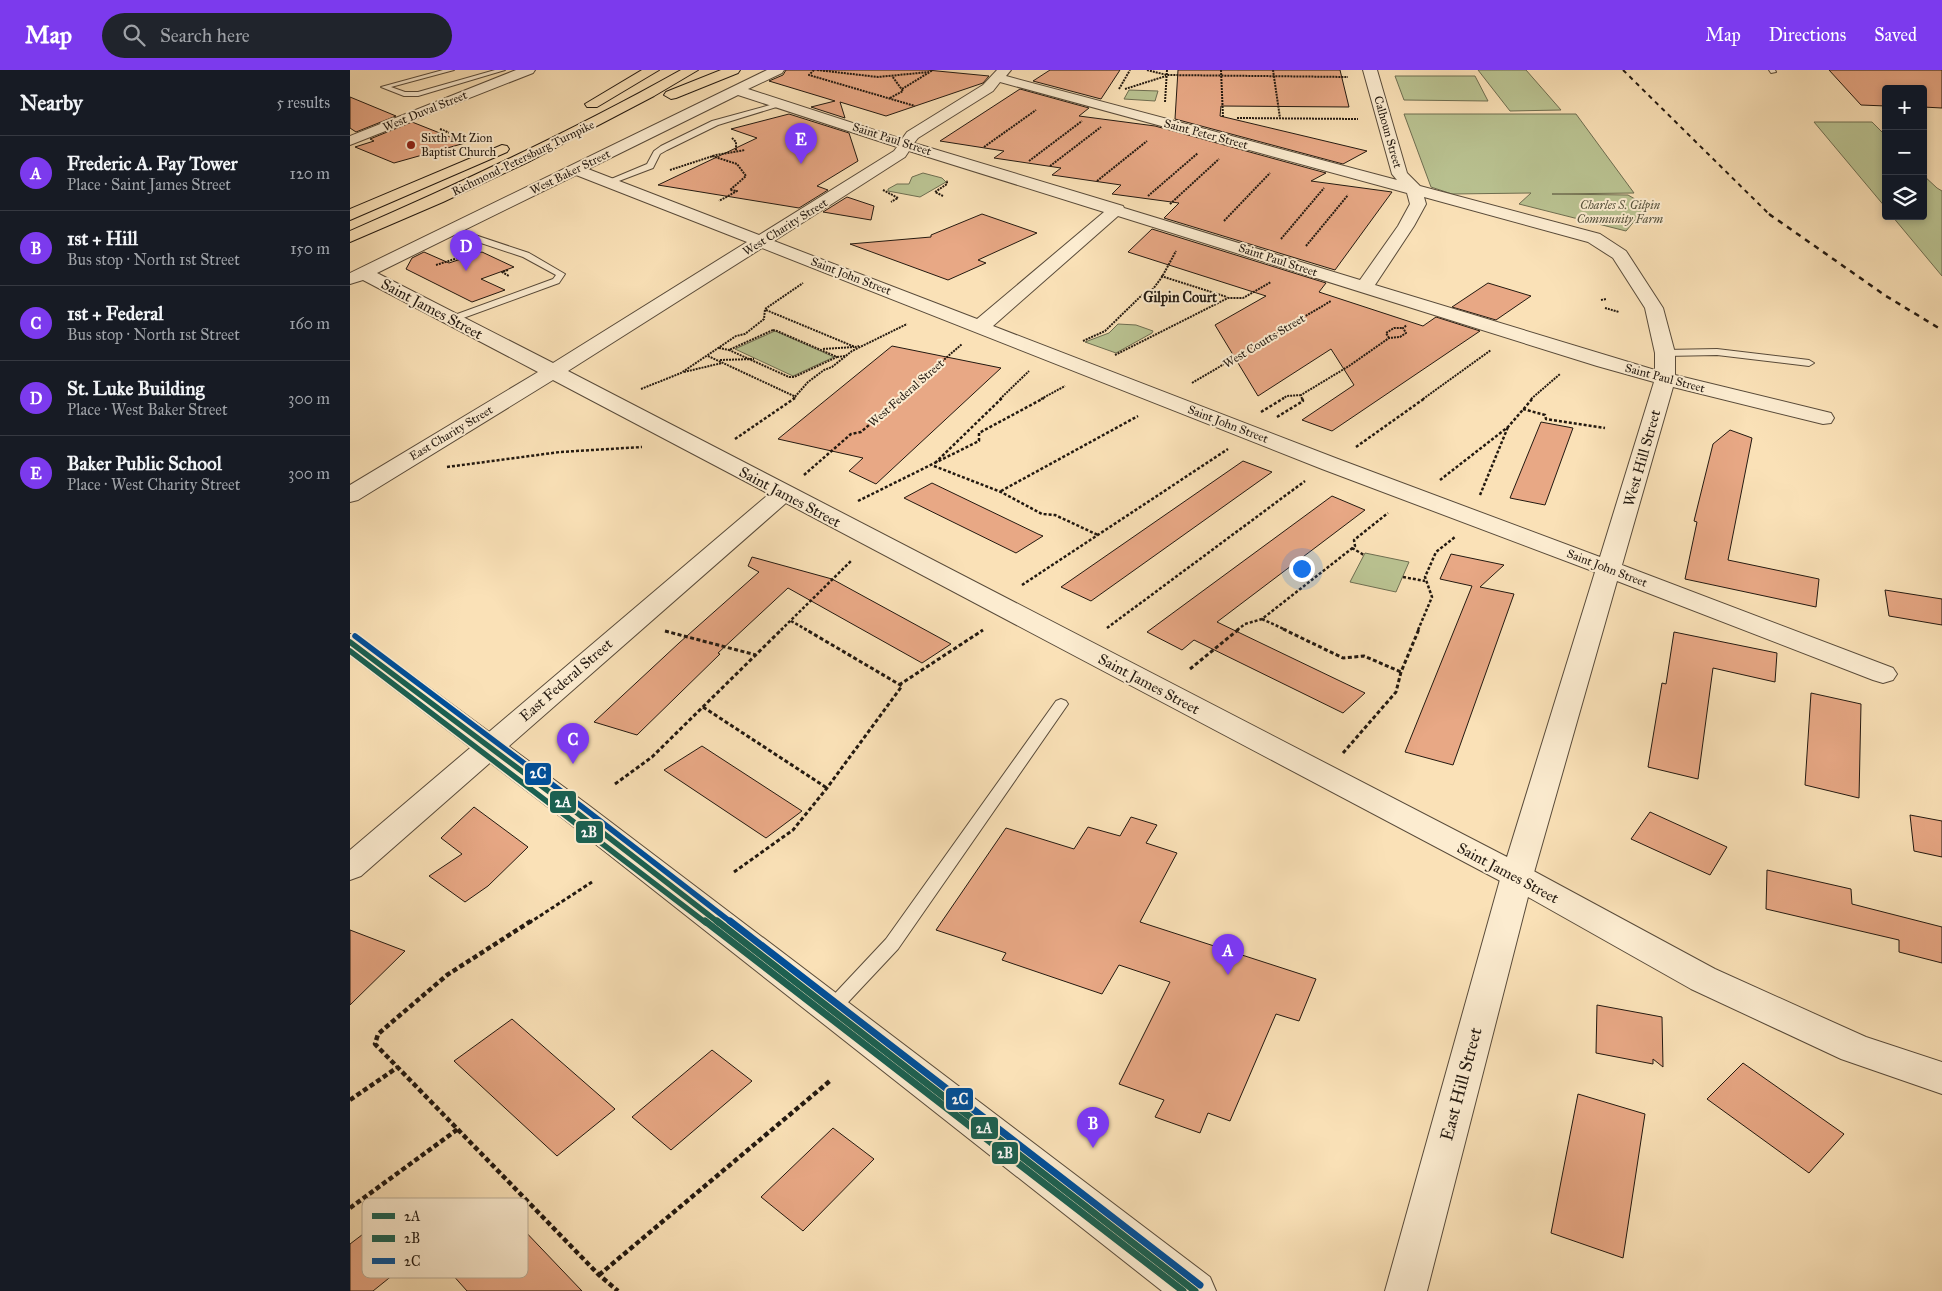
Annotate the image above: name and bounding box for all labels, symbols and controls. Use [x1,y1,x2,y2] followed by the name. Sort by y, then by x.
[102,13,452,58] search box
[25,20,72,50] text: Map
[120,21,148,49] icon: search
[160,24,250,47] text: Search here
[1705,24,1741,46] text: Map
[1769,24,1846,46] text: Directions
[1874,24,1917,46] text: Saved
[1882,85,1927,220] map controls
[1882,85,1927,130] button: +
[381,87,470,134] street label: West Duval Street
[20,90,83,116] text: Nearby
[276,93,330,112] text: 5 results
[1371,94,1405,170] street label: Calhoun Street
[1163,116,1250,152] street label: Saint Peter Street
[449,117,597,200] street label: Richmond-Petersburg Turnpike
[851,120,934,159] street label: Saint Paul Street
[785,123,817,164] pin: E
[1882,130,1927,175] button: −
[421,131,496,159] place label: Sixth Mt Zion Baptist Church
[405,139,417,151] marker: Sixth Mt Zion Baptist Church
[528,146,613,197] street label: West Baker Street
[67,152,238,175] text: Frederic A. Fay Tower
[31,164,41,183] text: A
[290,164,330,183] text: 120 m
[67,175,231,194] text: Place · Saint James Street
[1882,175,1927,220] button: layers
[740,195,830,259] street label: West Charity Street
[1577,198,1664,226] park label: Charles S. Gilpin Community Farm
[67,227,138,250] text: 1st + Hill
[450,230,482,271] pin: D
[31,239,41,258] text: B
[290,239,330,258] text: 150 m
[1237,241,1320,280] street label: Saint Paul Street
[67,250,240,269] text: Bus stop · North 1st Street
[809,254,894,299] street label: Saint John Street
[378,275,486,345] street label: Saint James Street
[1143,289,1217,307] district label: Gilpin Court
[67,302,163,325] text: 1st + Federal
[1220,311,1308,371] street label: West Coutts Street
[31,314,41,333] text: C
[289,314,330,333] text: 160 m
[67,325,240,344] text: Bus stop · North 1st Street
[865,356,947,430] street label: West Federal Street
[1623,361,1707,396] street label: Saint Paul Street
[67,377,204,400] text: St. Luke Building
[30,389,42,408] text: D
[288,389,330,408] text: 300 m
[67,400,228,419] text: Place · West Baker Street
[407,402,496,463] street label: East Charity Street
[1186,402,1271,447] street label: Saint John Street
[1620,407,1665,508] street label: West Hill Street
[67,452,222,475] text: Baker Public School
[736,463,844,533] street label: Saint James Street
[30,464,42,483] text: E
[288,464,330,483] text: 300 m
[67,475,240,494] text: Place · West Charity Street
[1565,546,1650,591] street label: Saint John Street
[1289,556,1315,582] your location
[516,634,617,725] street label: East Federal Street
[1095,650,1203,720] street label: Saint James Street
[557,723,589,764] pin: C
[524,762,552,786] line badge: 2C
[530,765,546,782] text: 2C
[549,790,577,814] line badge: 2A
[555,794,572,811] text: 2A
[575,820,604,844] line badge: 2B
[581,824,597,841] text: 2B
[1454,839,1562,909] street label: Saint James Street
[1212,934,1244,975] pin: A
[1435,1024,1487,1143] street label: East Hill Street
[945,1087,974,1111] line badge: 2C
[952,1091,968,1108] text: 2C
[1077,1107,1109,1148] pin: B
[970,1116,999,1140] line badge: 2A
[976,1120,993,1137] text: 2A
[991,1141,1019,1165] line badge: 2B
[997,1145,1013,1162] text: 2B
[362,1198,528,1278] legend
[404,1208,421,1225] text: 2A
[404,1230,420,1247] text: 2B
[404,1253,420,1270] text: 2C

